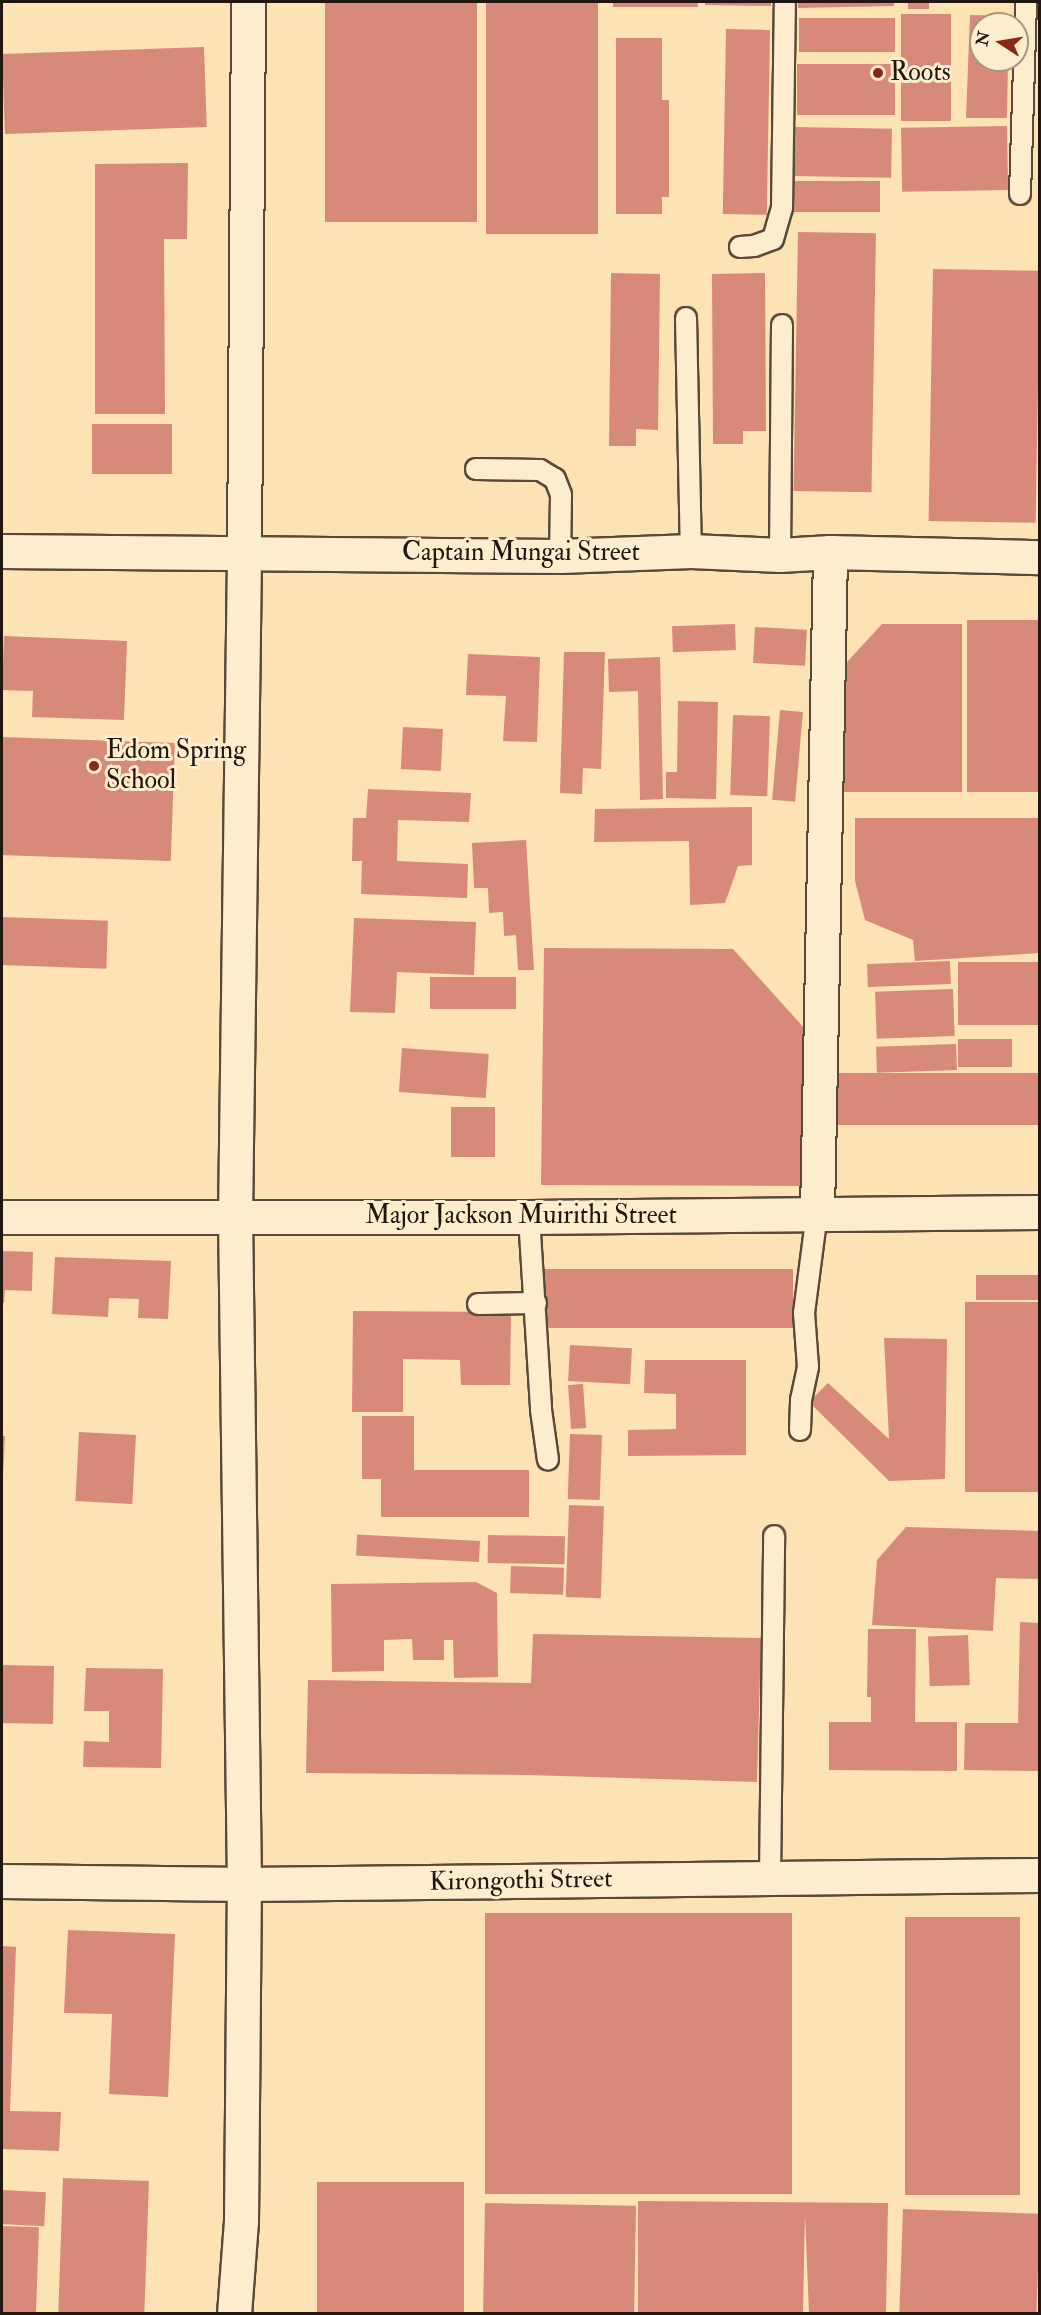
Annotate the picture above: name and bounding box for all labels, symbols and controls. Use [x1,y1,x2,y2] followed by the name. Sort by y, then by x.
[969,12,1029,72] north arrow
[972,30,995,48] text: N
[890,57,951,89] place label: Roots
[871,66,885,80] marker: Roots
[402,537,640,569] street label: Captain Mungai Street
[106,735,246,796] place label: Edom Spring School
[87,759,101,773] marker: Edom Spring School
[365,1200,677,1232] street label: Major Jackson Muirithi Street
[429,1864,613,1898] street label: Kirongothi Street

